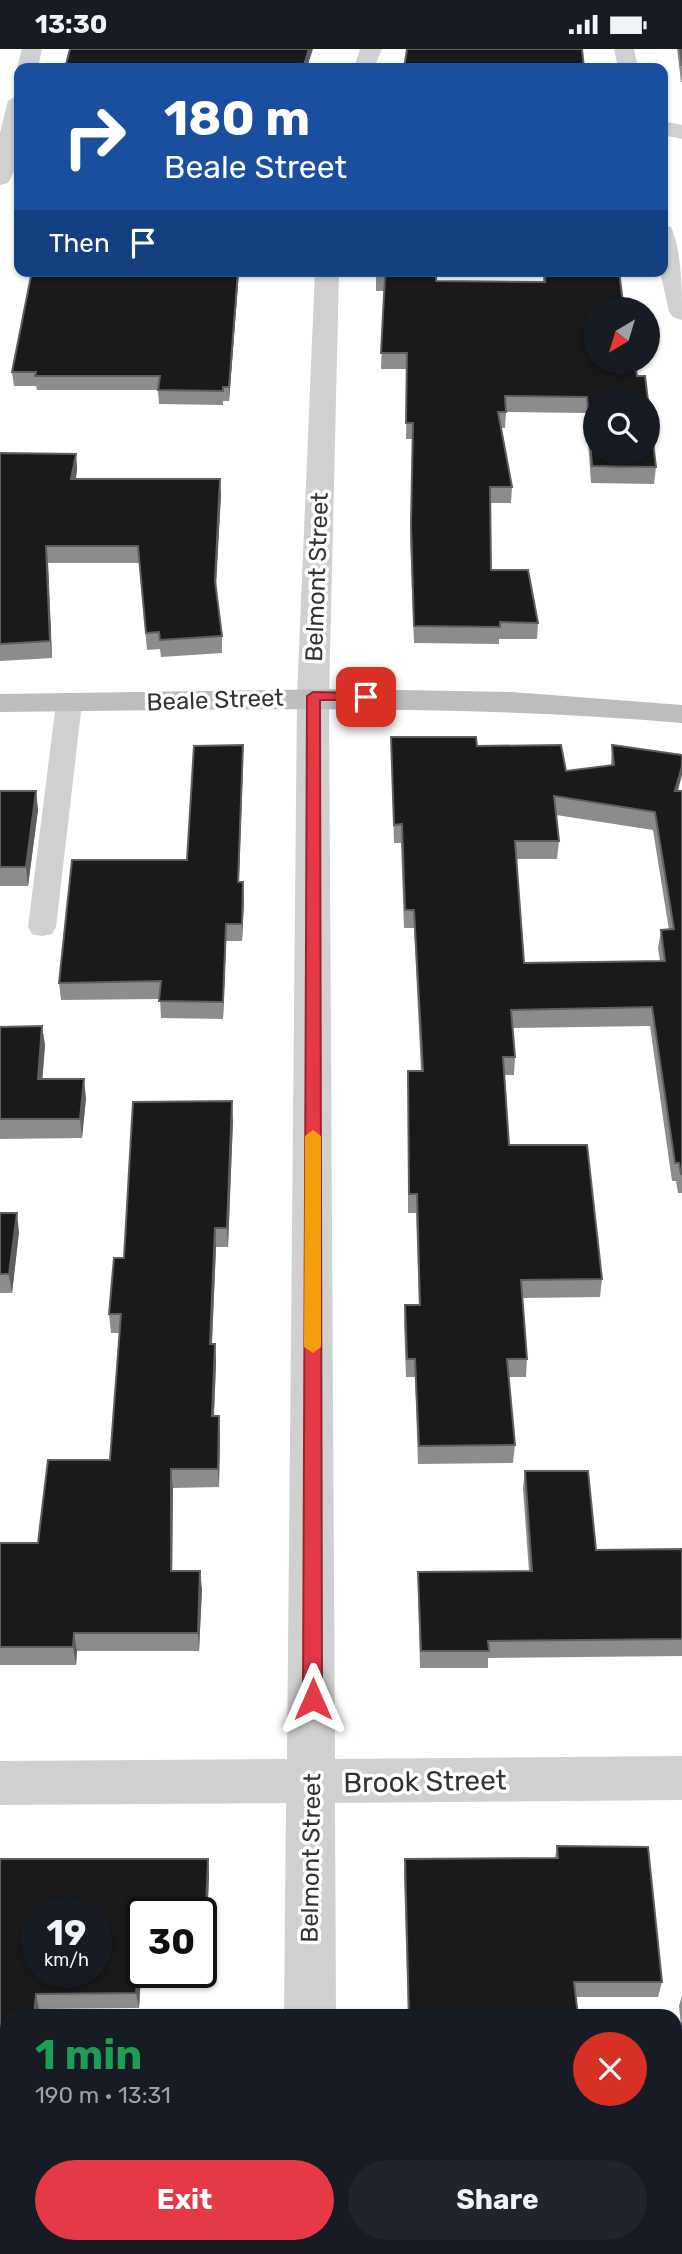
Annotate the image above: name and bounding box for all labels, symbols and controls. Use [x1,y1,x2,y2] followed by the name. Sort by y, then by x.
[35,9,107,40] text: 13:30
[164,89,310,147] text: 180 m
[49,91,140,182] icon: right
[164,148,347,186] text: Beale Street
[124,224,162,262] icon: arrive
[49,228,110,259] text: Then
[583,297,660,375] north arrow
[583,297,660,465] map controls
[583,388,660,465] button: search
[300,492,334,662] street label: Belmont Street
[336,667,396,727] pin
[347,678,385,716] icon: arrive
[146,684,284,716] street label: Beale Street
[276,1662,350,1736] position arrow
[343,1764,507,1799] street label: Brook Street
[296,1773,326,1943] street label: Belmont Street
[126,1897,217,1988] speed limit sign: 30
[47,1912,86,1954] text: 19
[44,1949,89,1971] text: km/h
[35,2030,142,2080] text: 1 min
[573,2032,647,2106] button: close
[35,2081,171,2109] text: 190 m · 13:31
[35,2160,334,2240] button: Exit
[348,2160,647,2240] button: Share

